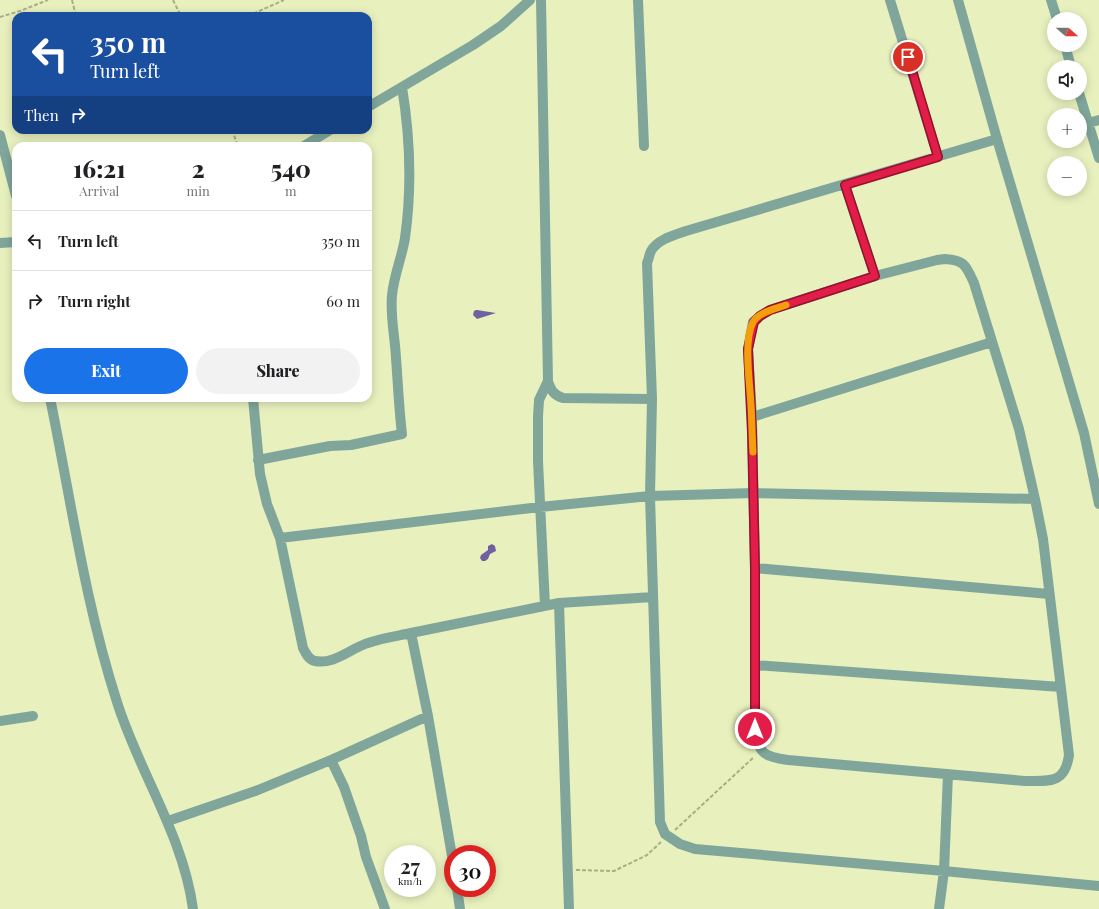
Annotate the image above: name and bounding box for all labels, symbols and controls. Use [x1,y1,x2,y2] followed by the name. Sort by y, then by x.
[1047,12,1087,52] north arrow
[1047,12,1087,196] map controls
[90,23,166,60] text: 350 m
[24,28,76,80] icon: left
[891,40,925,74] pin
[897,46,919,68] icon: arrive
[90,59,160,83] text: Turn left
[1047,60,1087,100] button: sound
[67,104,89,126] icon: right
[24,105,59,125] text: Then
[1047,108,1087,148] button: +
[73,152,126,184] text: 16:21
[192,152,205,184] text: 2
[271,152,311,184] text: 540
[1047,156,1087,196] button: −
[79,182,119,199] text: Arrival
[187,182,210,199] text: min
[285,182,297,199] text: m
[24,230,46,252] icon: left
[58,231,119,251] text: Turn left
[321,231,360,251] text: 350 m
[24,290,46,312] icon: right
[58,291,131,311] text: Turn right
[326,291,360,311] text: 60 m
[24,348,188,394] button: Exit
[196,348,360,394] button: Share
[734,708,776,750] position arrow
[444,845,496,897] speed limit sign: 30
[400,852,420,879] text: 27
[398,874,422,888] text: km/h

